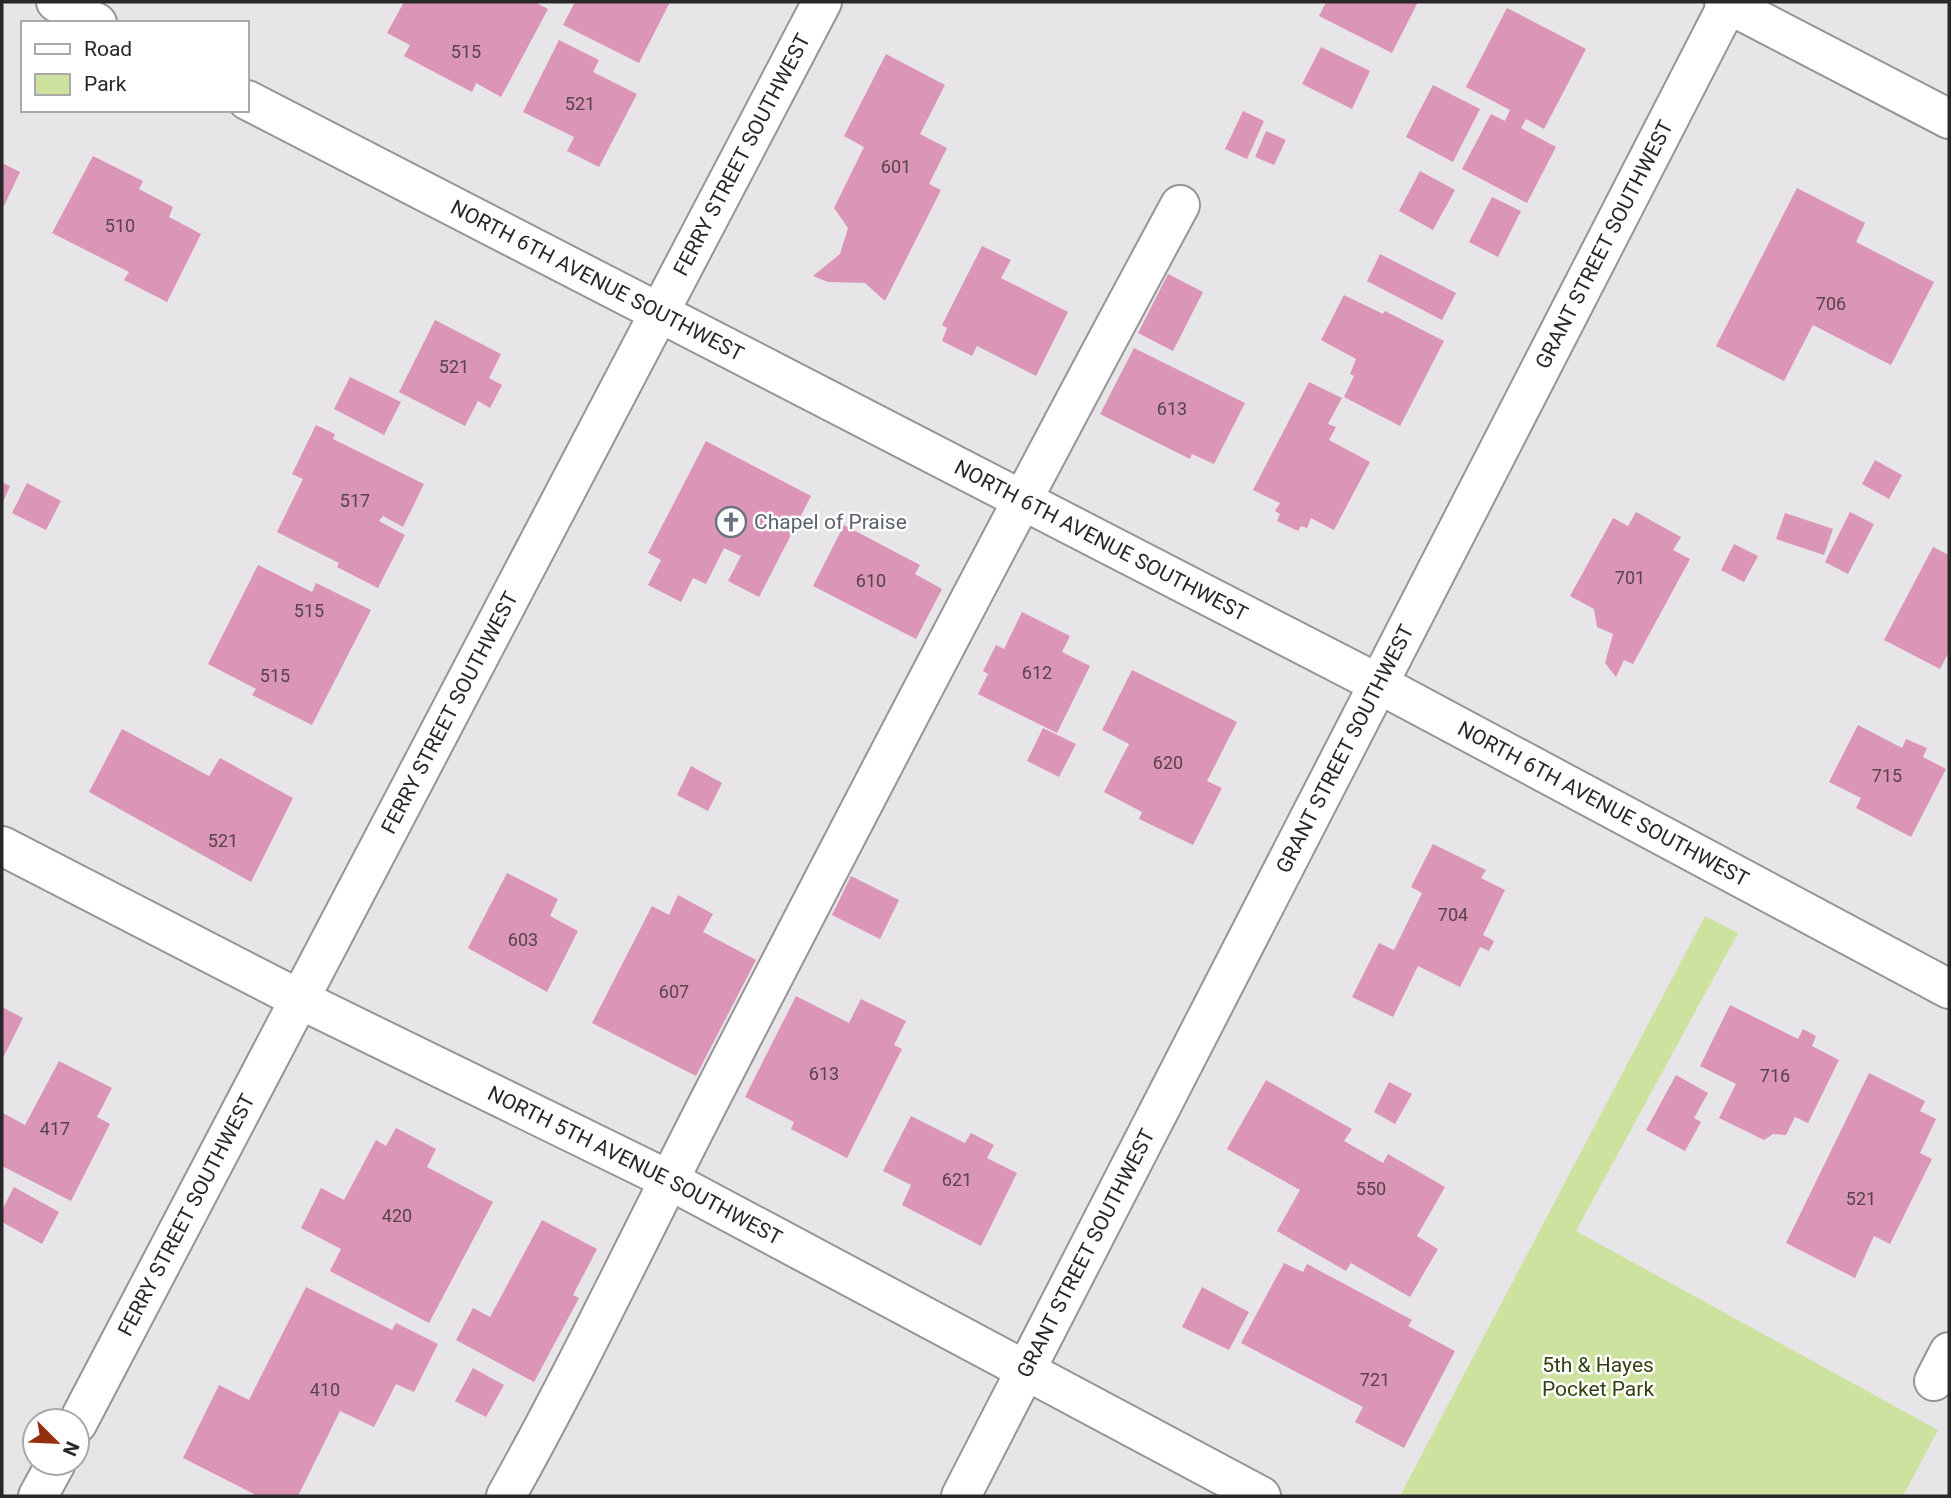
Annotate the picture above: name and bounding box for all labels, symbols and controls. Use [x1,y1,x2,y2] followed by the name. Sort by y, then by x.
[21,21,248,112] legend
[669,29,815,280] street label: FERRY STREET SOUTHWEST
[84,37,132,61] text: Road
[451,41,481,62] house number: 515
[84,72,127,96] text: Park
[565,93,595,114] house number: 521
[1530,116,1678,373] street label: GRANT STREET SOUTHWEST
[881,156,911,177] house number: 601
[447,195,748,366] street label: NORTH 6TH AVENUE SOUTHWEST
[105,215,135,236] house number: 510
[1816,293,1846,314] house number: 706
[439,356,469,377] house number: 521
[1157,398,1187,419] house number: 613
[951,455,1252,626] street label: NORTH 6TH AVENUE SOUTHWEST
[340,490,370,511] house number: 517
[714,505,748,539] church icon: Chapel of Praise
[754,510,907,534] place label: Chapel of Praise
[1615,567,1645,588] house number: 701
[856,570,886,591] house number: 610
[376,587,523,838] street label: FERRY STREET SOUTHWEST
[294,600,324,621] house number: 515
[1271,620,1419,877] street label: GRANT STREET SOUTHWEST
[1022,662,1052,683] house number: 612
[260,665,290,686] house number: 515
[1454,716,1753,892] street label: NORTH 6TH AVENUE SOUTHWEST
[1153,752,1183,773] house number: 620
[1872,765,1902,786] house number: 715
[208,830,238,851] house number: 521
[1438,904,1468,925] house number: 704
[508,929,538,950] house number: 603
[659,981,689,1002] house number: 607
[809,1063,839,1084] house number: 613
[1760,1065,1790,1086] house number: 716
[484,1081,786,1250] street label: NORTH 5TH AVENUE SOUTHWEST
[113,1089,260,1340] street label: FERRY STREET SOUTHWEST
[40,1118,70,1139] house number: 417
[1012,1125,1160,1381] street label: GRANT STREET SOUTHWEST
[942,1169,972,1190] house number: 621
[1356,1178,1386,1199] house number: 550
[1846,1188,1876,1209] house number: 521
[382,1205,412,1226] house number: 420
[1542,1353,1654,1401] park label: 5th & Hayes Pocket Park
[1360,1369,1390,1390] house number: 721
[310,1379,340,1400] house number: 410
[21,1407,91,1477] north arrow
[58,1438,84,1460] text: N

